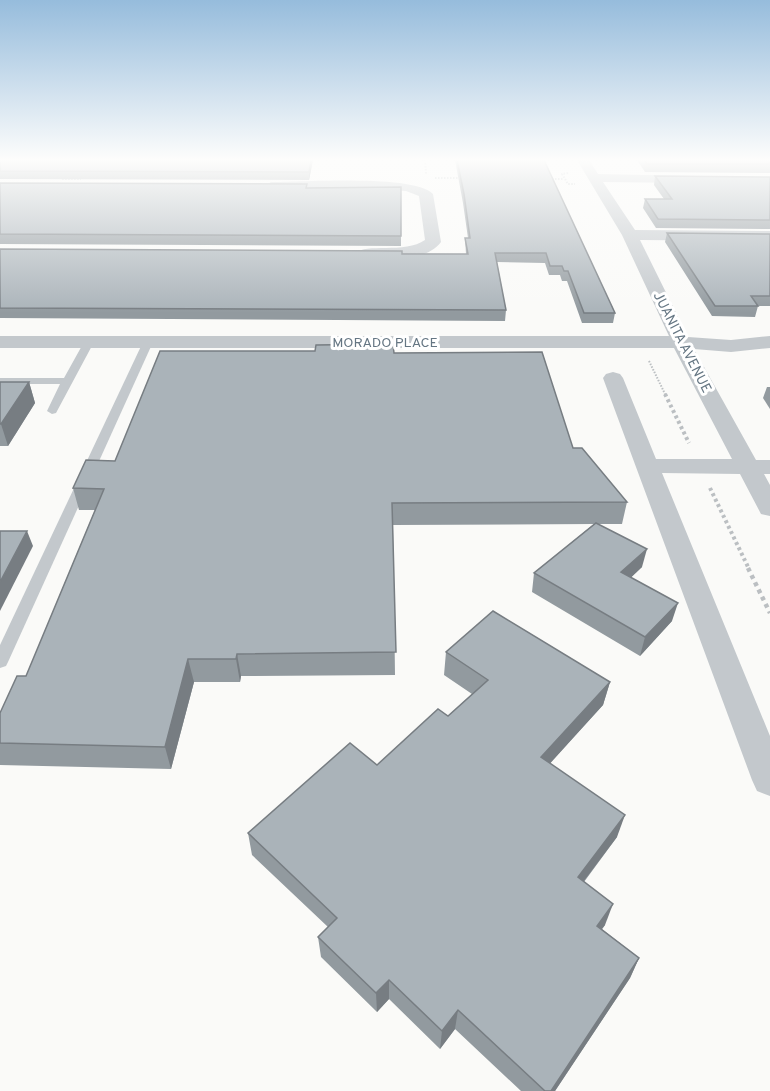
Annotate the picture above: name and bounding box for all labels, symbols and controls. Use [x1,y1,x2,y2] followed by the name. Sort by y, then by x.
[649,289,714,396] street label: JUANITA AVENUE
[332,335,438,352] street label: MORADO PLACE

